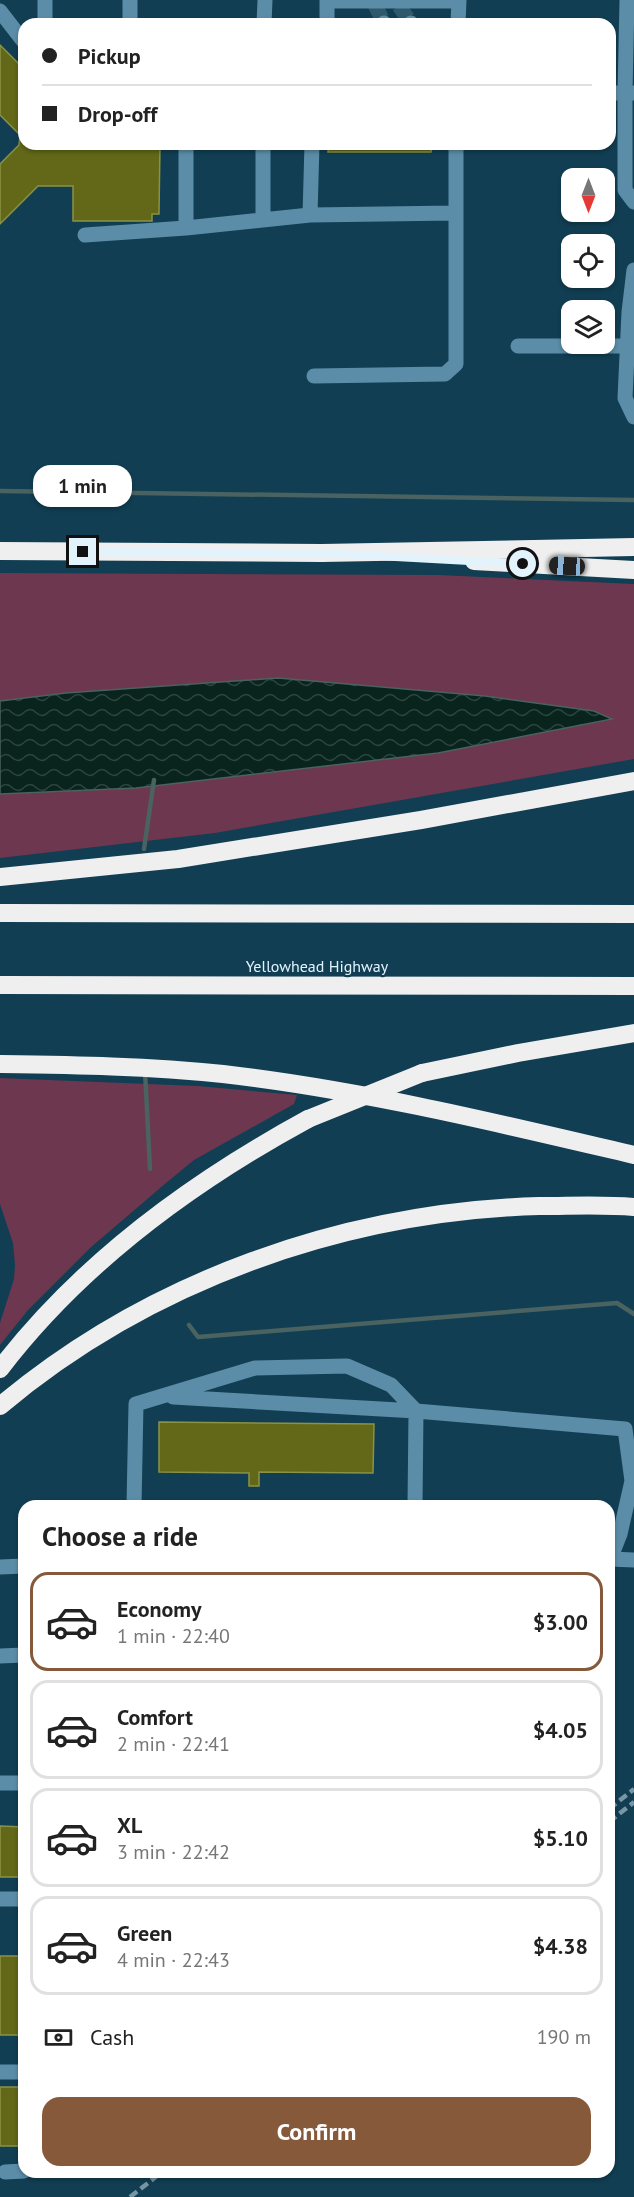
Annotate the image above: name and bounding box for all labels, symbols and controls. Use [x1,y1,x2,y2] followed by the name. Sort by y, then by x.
[78,42,141,70] text: Pickup
[78,100,157,128] text: Drop-off
[561,168,615,222] north arrow
[561,168,615,354] map controls
[561,234,615,288] button: locate
[561,300,615,354] button: layers
[34,465,132,507] callout: 1 min
[58,473,107,499] text: 1 min
[69,538,96,565] route end
[509,550,536,577] route start
[549,556,585,576] car
[246,956,389,976] street label: Yellowhead Highway
[42,1519,198,1553] text: Choose a ride
[45,1595,99,1649] icon: car
[117,1595,201,1623] text: Economy
[533,1608,588,1636] text: $3.00
[117,1623,230,1649] text: 1 min · 22:40
[45,1703,99,1757] icon: car
[117,1703,193,1731] text: Comfort
[533,1716,588,1744] text: $4.05
[117,1731,230,1757] text: 2 min · 22:41
[45,1811,99,1865] icon: car
[117,1811,142,1839] text: XL
[533,1824,588,1852] text: $5.10
[117,1839,230,1865] text: 3 min · 22:42
[45,1919,99,1973] icon: car
[117,1919,172,1947] text: Green
[533,1932,588,1960] text: $4.38
[117,1947,230,1973] text: 4 min · 22:43
[42,2021,75,2054] icon: cash
[90,2023,134,2051] text: Cash
[537,2024,591,2050] text: 190 m
[42,2097,591,2166] button: Confirm

